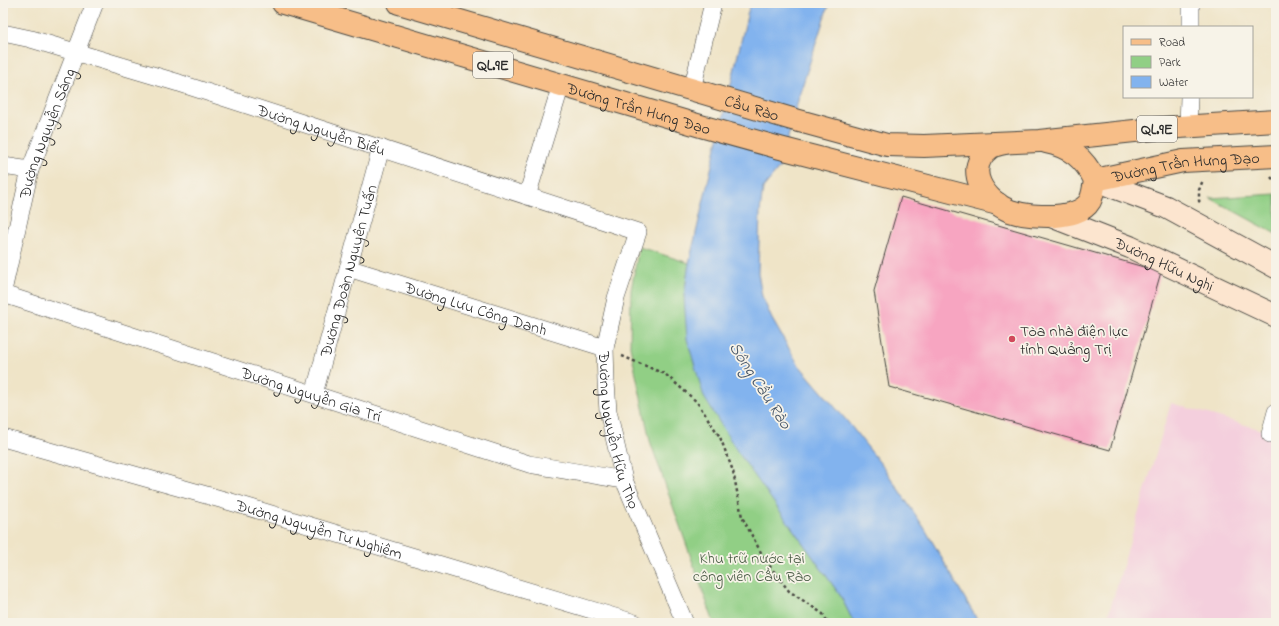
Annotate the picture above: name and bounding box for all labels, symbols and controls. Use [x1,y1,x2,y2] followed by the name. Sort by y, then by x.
[1123,26,1253,98] legend
[1159,34,1185,52] text: Road
[473,52,513,78] road number: QL.9E
[1159,54,1181,72] text: Park
[14,65,82,202] street label: Đường Nguyễn Sáng
[1159,74,1188,92] text: Water
[562,77,713,142] street label: Đường Trần Hưng Đạo
[721,90,782,129] street label: Cầu Rào
[253,99,388,163] street label: Đường Nguyễn Biểu
[1137,116,1177,142] road number: QL.9E
[1109,147,1260,190] street label: Đường Trần Hưng Đạo
[314,182,385,361] street label: Đường Đoàn Nguyên Tuấn
[1109,232,1218,299] street label: Đường Hữu Nghị
[400,276,550,343] street label: Đường Lưu Công Danh
[1020,320,1129,362] place label: Tòa nhà điện lực tỉnh Quảng Trị
[1007,334,1017,344] marker: Tòa nhà điện lực tỉnh Quảng Trị
[721,337,798,436] water label: Sông Cầu Rào
[591,350,645,513] street label: Đường Nguyễn Hữu Thọ
[236,361,384,430] street label: Đường Nguyễn Gia Trí
[232,494,405,567] street label: Đường Nguyễn Tư Nghiêm
[693,547,811,589] park label: Khu trữ nước tại công viên Cầu Rào

